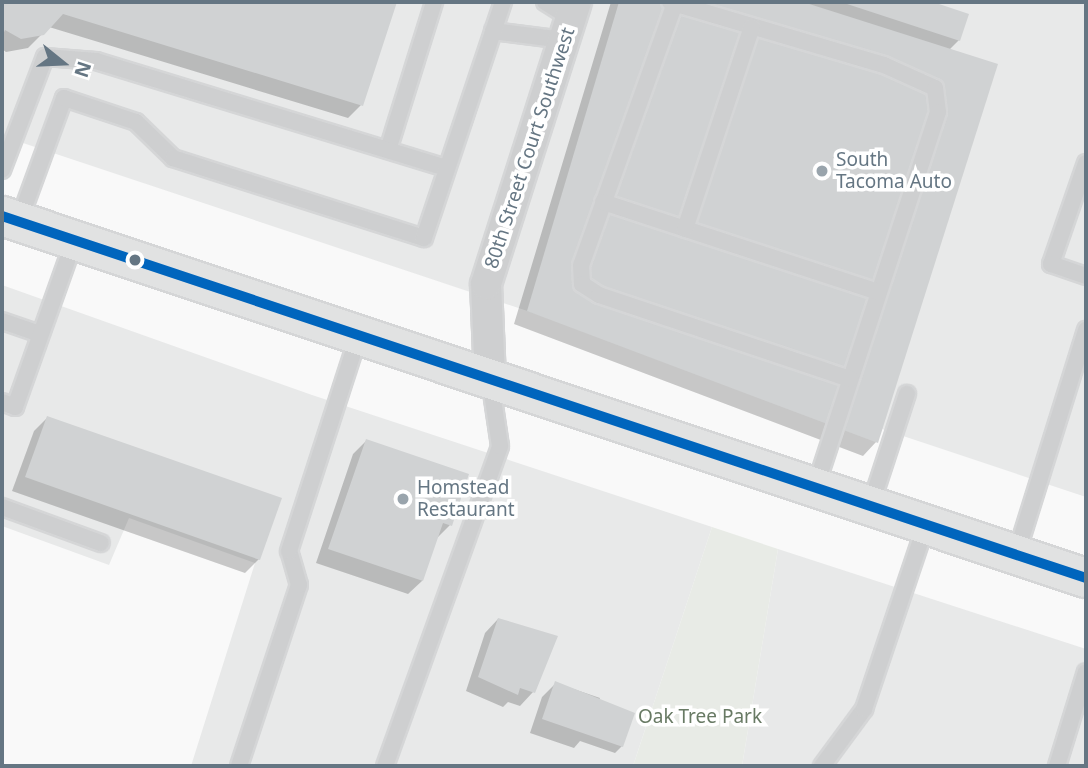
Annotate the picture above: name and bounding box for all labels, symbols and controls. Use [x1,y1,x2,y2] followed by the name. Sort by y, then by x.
[480,25,580,271] street label: 80th Street Court Southwest
[28,28,98,98] north arrow
[68,58,98,81] text: N
[836,149,952,193] place label: South Tacoma Auto
[814,163,830,179] marker: South Tacoma Auto
[128,253,142,267] unlabelled marker
[417,477,515,521] place label: Homstead Restaurant
[395,491,411,507] marker: Homstead Restaurant
[638,706,762,728] park label: Oak Tree Park

